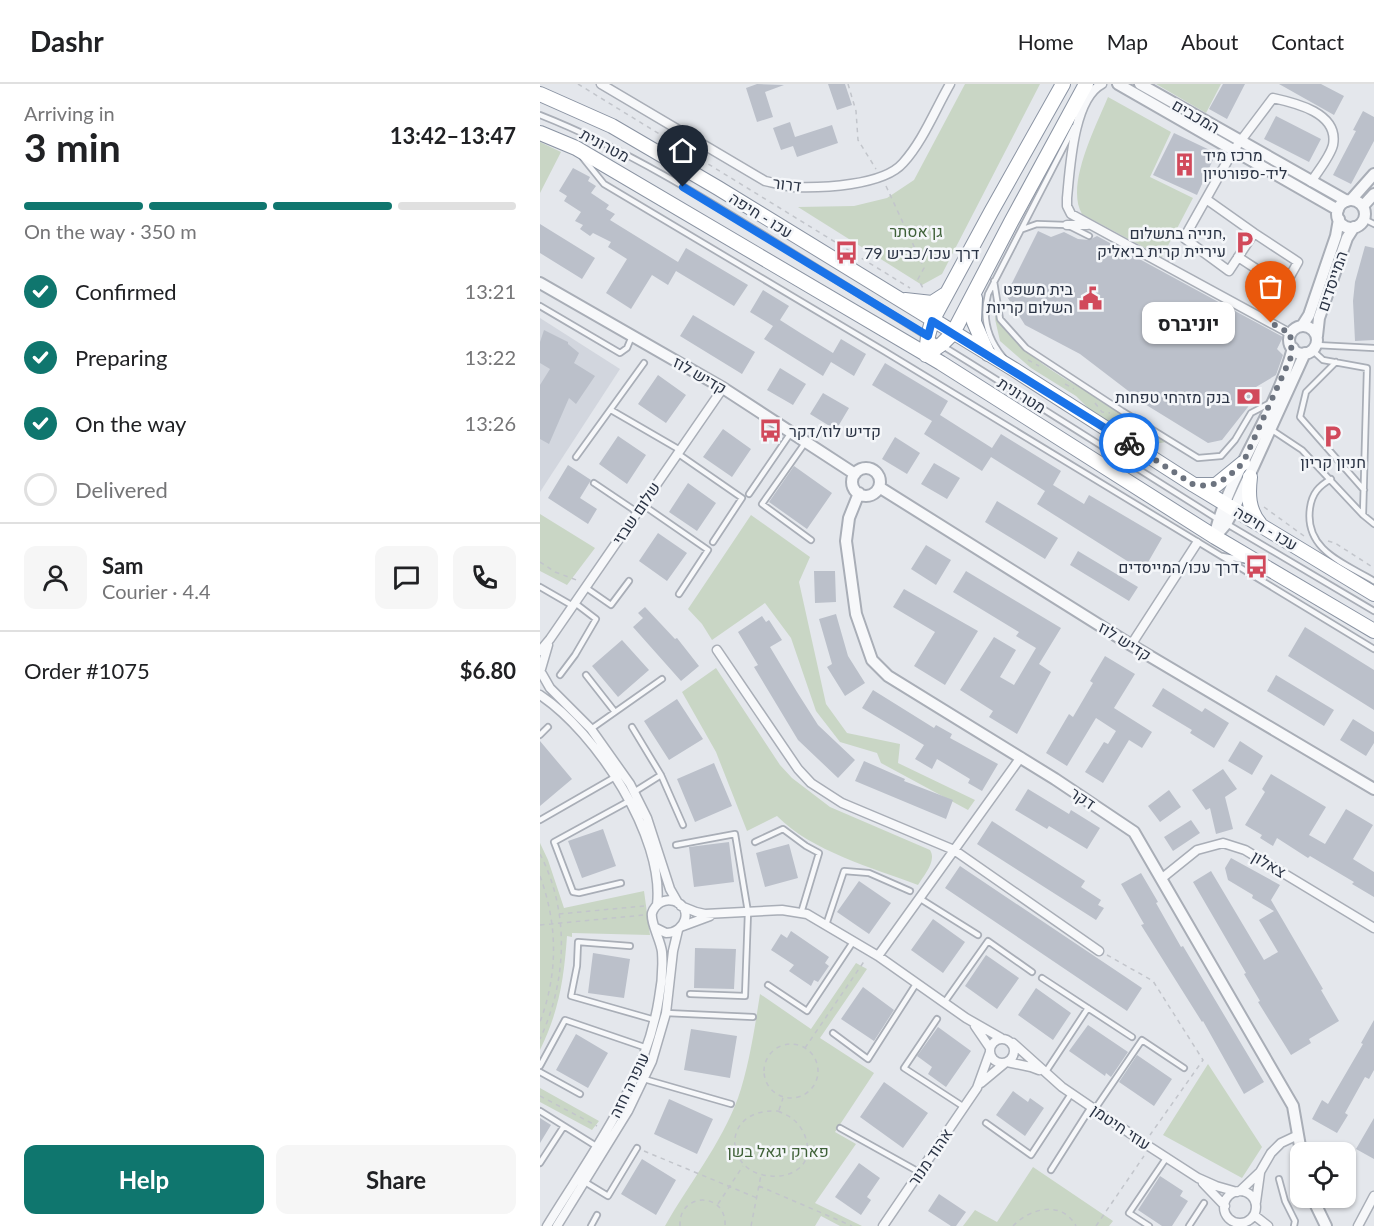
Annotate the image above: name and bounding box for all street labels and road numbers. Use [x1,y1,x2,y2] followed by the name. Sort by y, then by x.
[1169,94,1223,137] street label: המכבים
[577,124,633,165] street label: מטרונית
[772,172,802,195] street label: דרור
[726,188,796,241] street label: עכו - חיפה
[1312,248,1351,314] street label: המייסדים
[670,352,730,397] street label: קדיש לוז
[995,372,1050,417] street label: מטרונית
[608,478,663,548] street label: שלום שבזי
[1231,501,1301,554] street label: עכו - חיפה
[1095,617,1155,664] street label: קדיש לוז
[1067,782,1099,813] street label: דקר
[1249,846,1290,881] street label: צאלון
[605,1049,652,1120] street label: עופרה חזה
[1088,1100,1155,1153] street label: עוזי חיטמן
[903,1124,956,1189] street label: אהוד מנור

